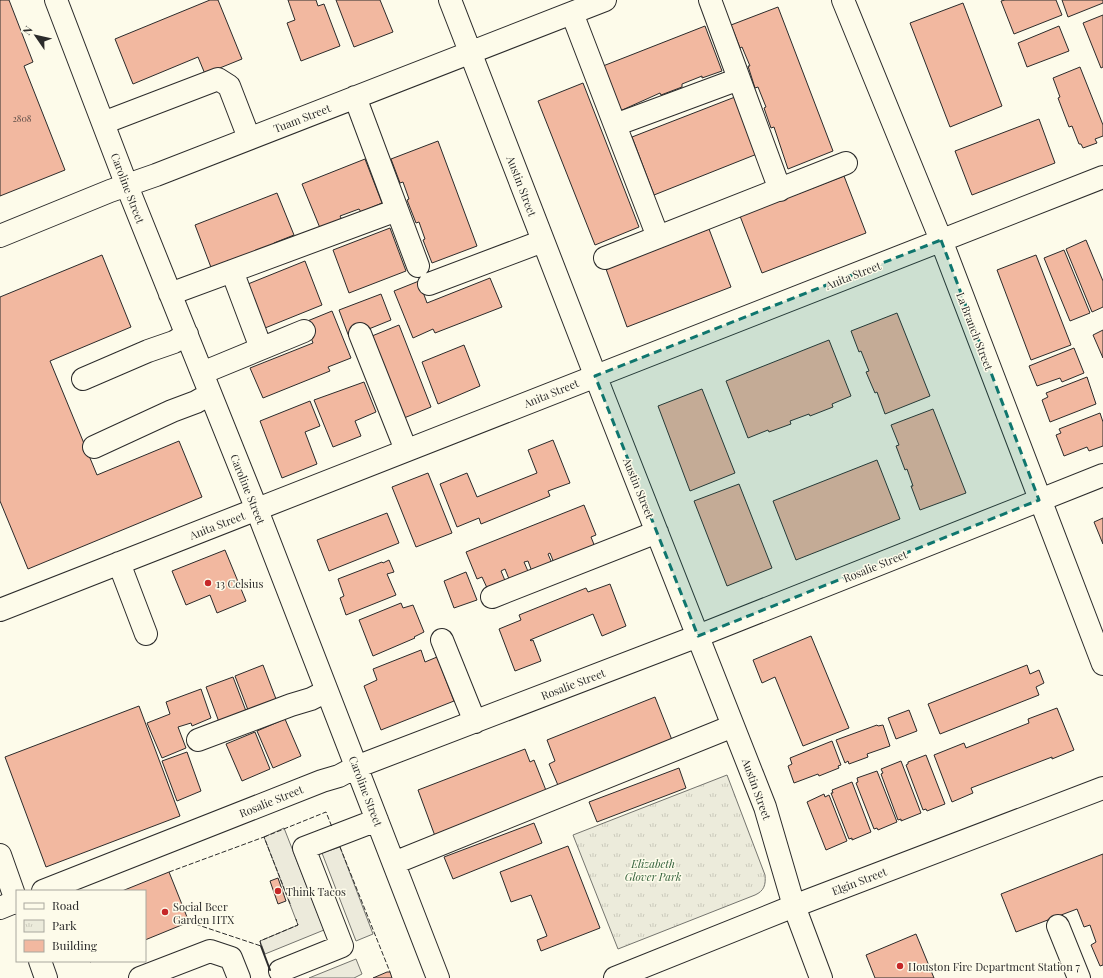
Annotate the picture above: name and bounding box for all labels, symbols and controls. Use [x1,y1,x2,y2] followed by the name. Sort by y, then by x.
[16,16,56,56] north arrow
[19,23,36,38] text: N
[271,100,333,136] street label: Tuam Street
[12,112,32,124] house number: 2808
[108,151,148,226] street label: Caroline Street
[503,153,540,219] street label: Austin Street
[822,258,883,293] street label: Anita Street
[953,290,997,372] street label: La Branch Street
[520,375,581,411] street label: Anita Street
[227,452,269,526] street label: Caroline Street
[620,455,658,521] street label: Austin Street
[186,508,247,543] street label: Anita Street
[841,546,909,586] street label: Rosalie Street
[216,576,263,591] place label: 13 Celsius
[203,578,213,588] marker: 13 Celsius
[539,665,607,703] street label: Rosalie Street
[346,754,386,829] street label: Caroline Street
[739,755,775,822] street label: Austin Street
[237,781,305,821] street label: Rosalie Street
[625,856,682,884] park label: Elizabeth Glover Park
[829,864,889,898] street label: Elgin Street
[286,884,346,899] place label: Think Tacos
[273,886,283,896] marker: Think Tacos
[16,890,146,962] legend
[52,897,79,913] text: Road
[173,899,234,927] place label: Social Beer Garden HTX
[160,907,170,917] marker: Social Beer Garden HTX
[52,917,77,933] text: Park
[52,937,98,953] text: Building
[908,959,1080,974] place label: Houston Fire Department Station 7
[895,961,905,971] marker: Houston Fire Department Station 7

